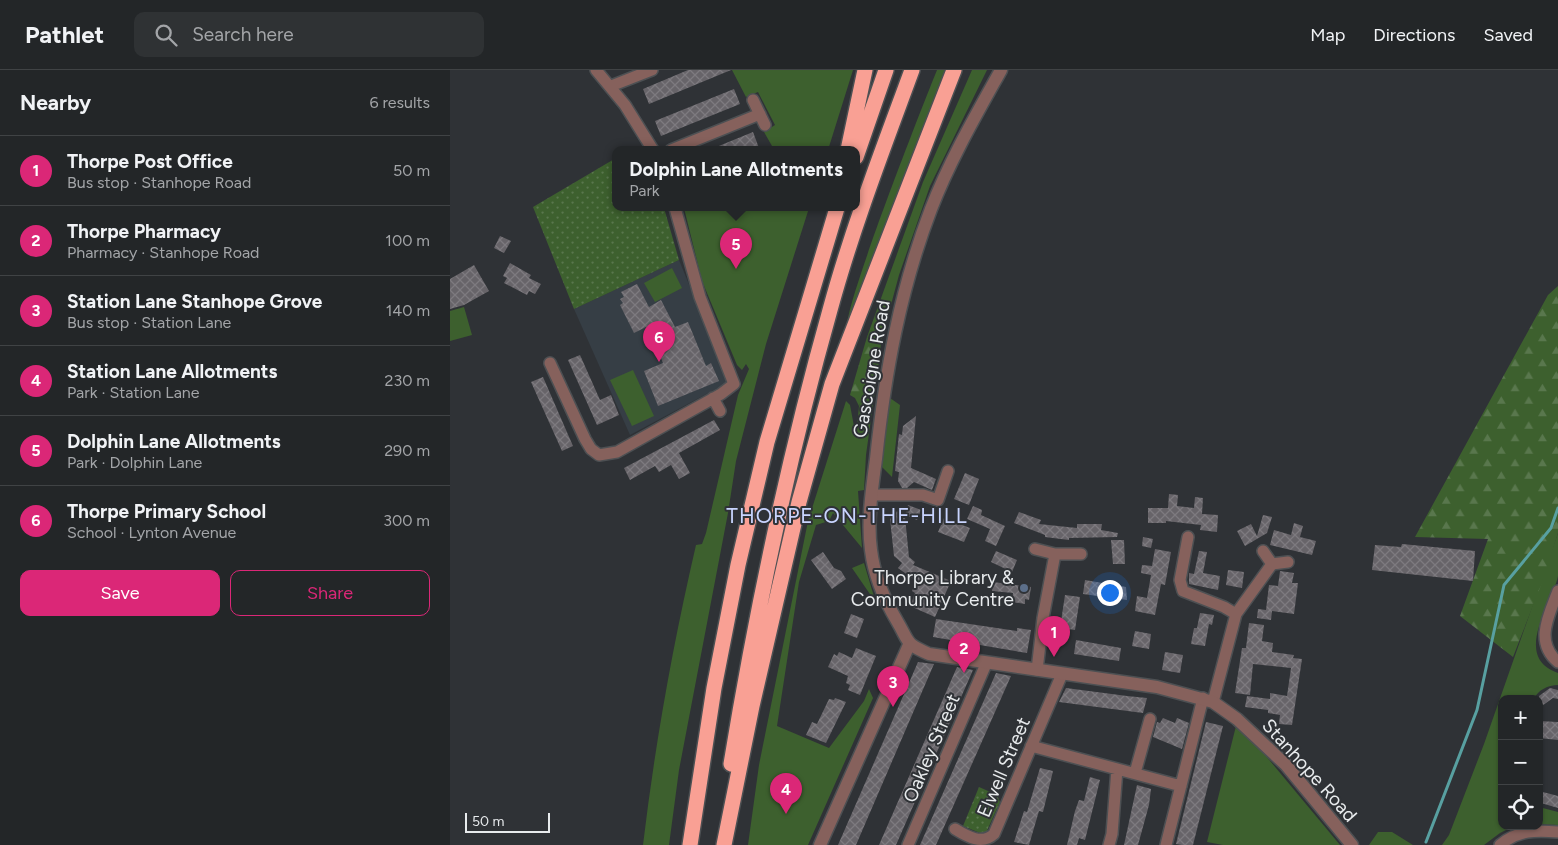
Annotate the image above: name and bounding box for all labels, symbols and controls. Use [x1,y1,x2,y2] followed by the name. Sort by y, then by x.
[134,12,484,57] search box
[25,20,104,49] text: Pathlet
[152,21,180,49] icon: search
[192,23,294,46] text: Search here
[1310,24,1345,46] text: Map
[1373,24,1455,46] text: Directions
[1483,24,1533,46] text: Saved
[20,90,91,115] text: Nearby
[369,93,430,112] text: 6 results
[612,146,860,211] popup
[67,150,233,173] text: Thorpe Post Office
[629,158,843,181] text: Dolphin Lane Allotments
[33,161,39,180] text: 1
[393,161,430,180] text: 50 m
[67,173,251,192] text: Bus stop · Stanhope Road
[629,181,660,200] text: Park
[67,220,221,243] text: Thorpe Pharmacy
[720,228,752,269] pin: 5
[31,231,41,250] text: 2
[385,231,430,250] text: 100 m
[67,243,259,262] text: Pharmacy · Stanhope Road
[67,290,322,313] text: Station Lane Stanhope Grove
[848,299,895,440] street label: Gascoigne Road
[32,301,40,320] text: 3
[386,301,430,320] text: 140 m
[67,313,231,332] text: Bus stop · Station Lane
[643,321,675,362] pin: 6
[67,360,277,383] text: Station Lane Allotments
[31,371,41,390] text: 4
[385,371,430,390] text: 230 m
[67,383,199,402] text: Park · Station Lane
[67,430,281,453] text: Dolphin Lane Allotments
[31,441,41,460] text: 5
[384,441,430,460] text: 290 m
[67,453,202,472] text: Park · Dolphin Lane
[67,500,266,523] text: Thorpe Primary School
[726,503,968,528] district label: THORPE-ON-THE-HILL
[31,511,41,530] text: 6
[383,511,430,530] text: 300 m
[67,523,236,542] text: School · Lynton Avenue
[851,566,1015,611] place label: Thorpe Library & Community Centre
[20,570,220,616] button: Save
[230,570,430,616] button: Share
[1097,580,1123,606] your location
[1018,582,1030,594] marker: Thorpe Library & Community Centre
[1038,616,1070,657] pin: 1
[948,632,980,673] pin: 2
[877,666,909,707] pin: 3
[898,690,965,806] street label: Oakley Street
[1498,695,1543,830] map controls
[1498,695,1543,740] button: +
[972,714,1035,821] street label: Elwell Street
[1257,714,1362,827] street label: Stanhope Road
[1498,740,1543,785] button: −
[770,773,802,814] pin: 4
[1498,785,1543,830] button: locate
[465,810,550,833] scale bar
[472,813,504,830] text: 50 m

